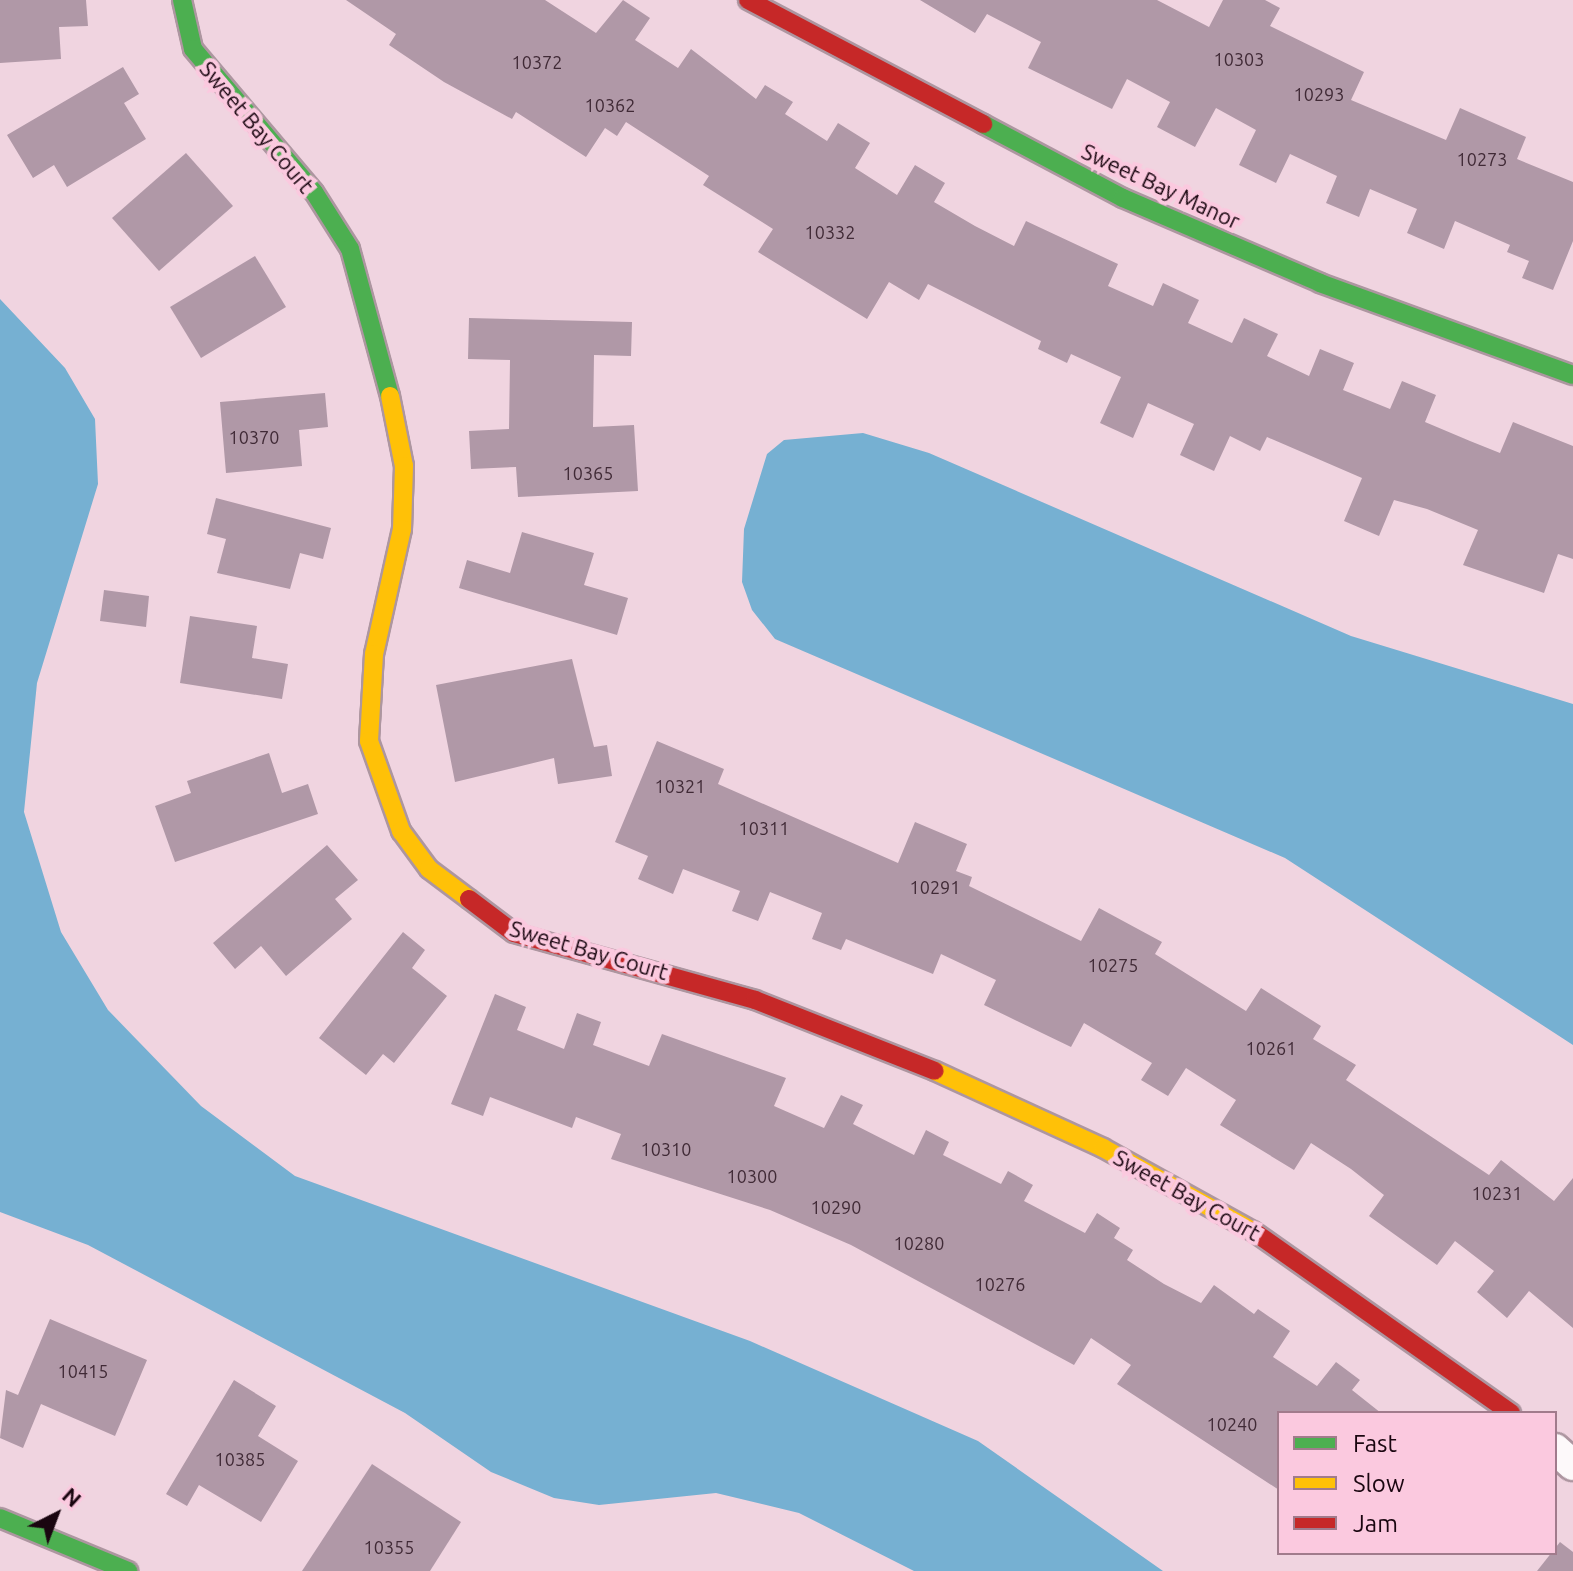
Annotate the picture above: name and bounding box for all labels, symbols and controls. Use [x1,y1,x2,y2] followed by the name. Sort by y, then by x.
[1214,48,1264,70] house number: 10303
[512,51,562,73] house number: 10372
[194,56,320,198] street label: Sweet Bay Court
[1294,83,1344,105] house number: 10293
[585,94,635,116] house number: 10362
[1078,138,1244,234] street label: Sweet Bay Manor
[1457,148,1507,170] house number: 10273
[805,221,855,243] house number: 10332
[229,426,279,448] house number: 10370
[563,462,613,484] house number: 10365
[655,775,705,797] house number: 10321
[739,817,789,839] house number: 10311
[910,876,960,898] house number: 10291
[507,915,671,985] street label: Sweet Bay Court
[1088,954,1138,976] house number: 10275
[1246,1037,1296,1059] house number: 10261
[641,1138,691,1160] house number: 10310
[1109,1144,1265,1246] street label: Sweet Bay Court
[727,1165,777,1187] house number: 10300
[1472,1182,1522,1204] house number: 10231
[811,1196,861,1218] house number: 10290
[894,1232,944,1254] house number: 10280
[975,1273,1025,1295] house number: 10276
[58,1360,108,1382] house number: 10415
[1277,1411,1557,1555] legend
[1207,1413,1257,1435] house number: 10240
[1353,1430,1397,1457] text: Fast
[215,1448,265,1470] house number: 10385
[1353,1470,1405,1497] text: Slow
[16,1475,96,1555] north arrow
[58,1482,87,1512] text: N
[1353,1510,1398,1537] text: Jam
[364,1536,414,1558] house number: 10355

